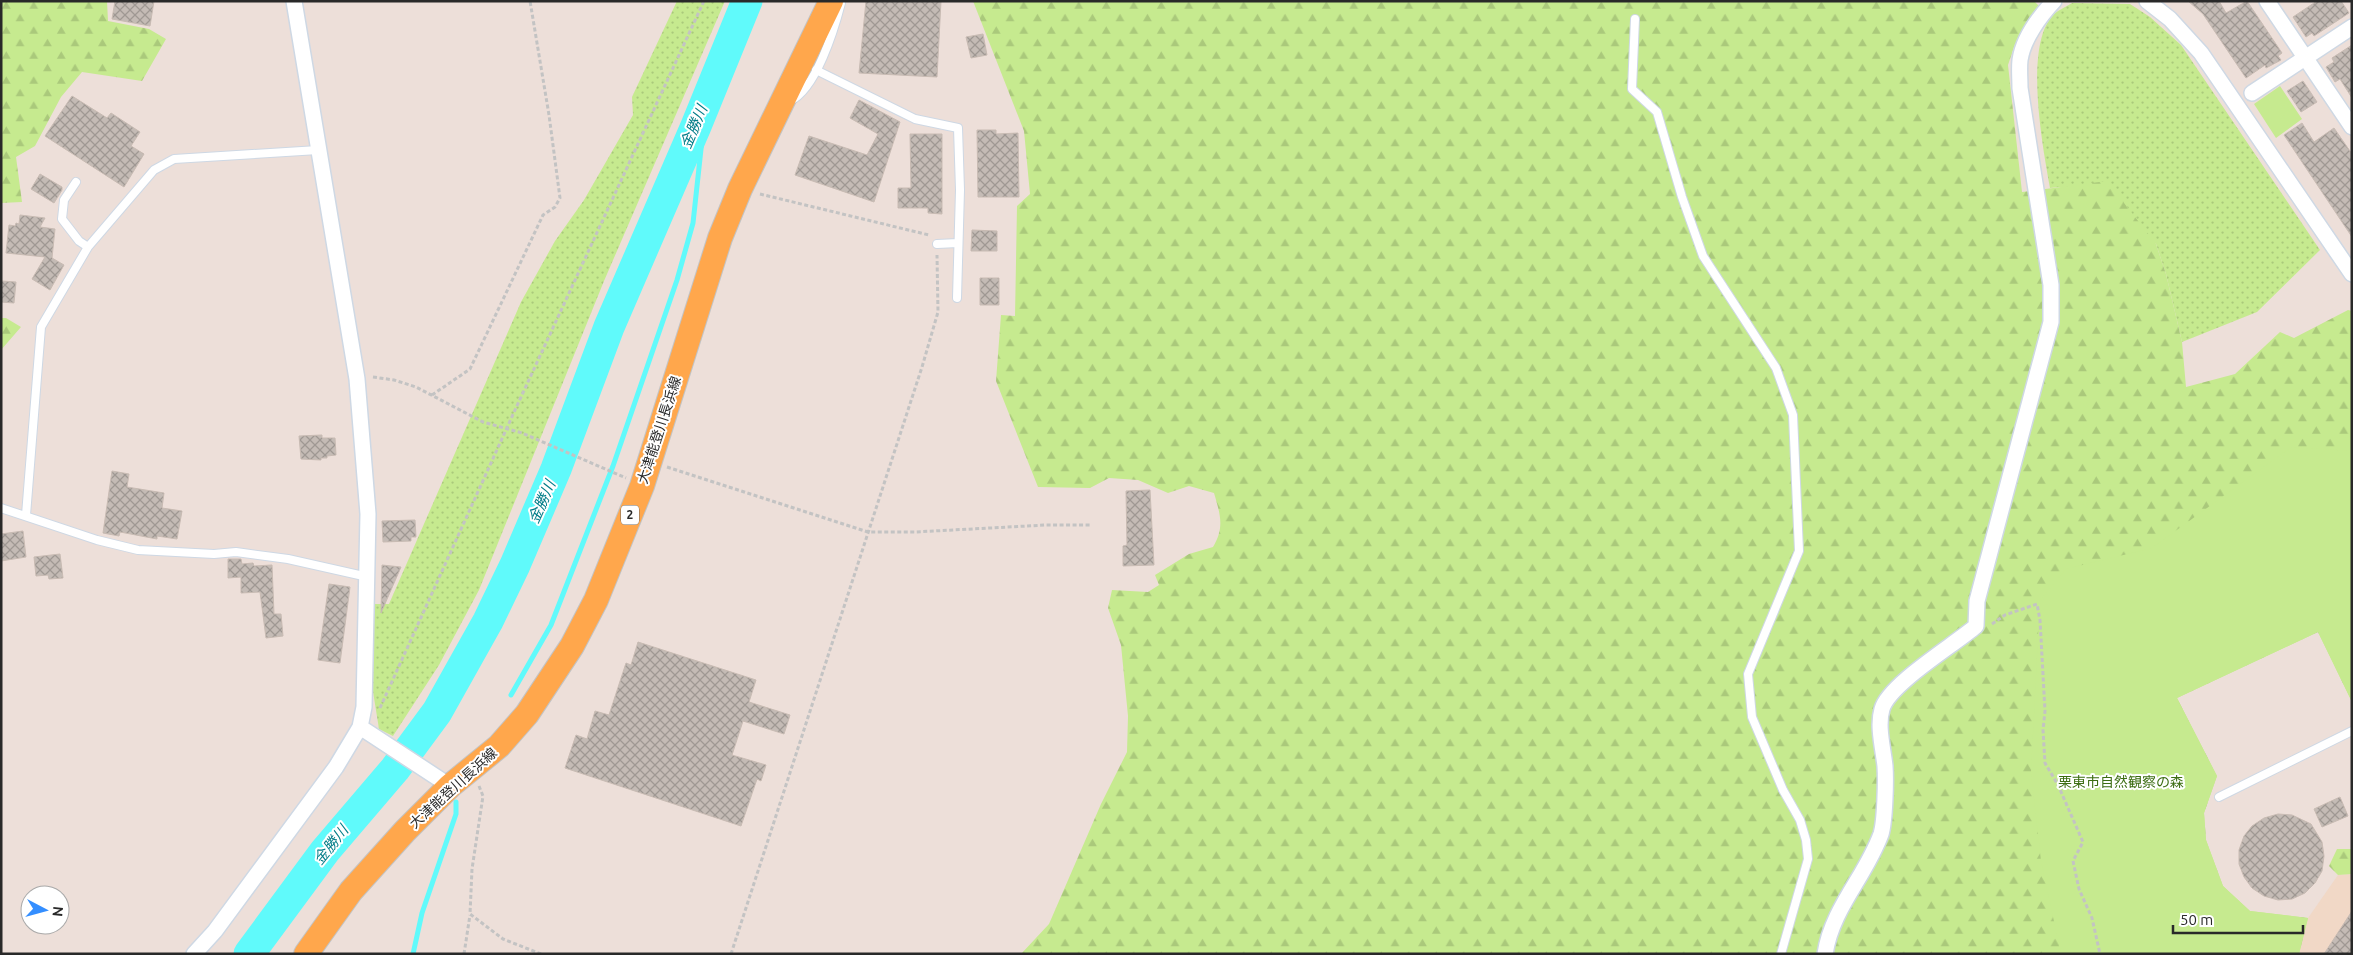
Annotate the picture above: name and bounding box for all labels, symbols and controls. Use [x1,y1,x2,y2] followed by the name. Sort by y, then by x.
[677,101,711,151] water label: 金勝川
[634,374,684,486] street label: 大津能登川長浜線
[525,476,559,526] water label: 金勝川
[621,506,639,524] road number: 2
[406,745,500,831] street label: 大津能登川長浜線
[2058,774,2184,790] park label: 栗東市自然観察の森
[310,820,353,868] water label: 金勝川
[20,885,70,935] north arrow
[2173,902,2303,934] scale bar
[49,905,66,917] text: N
[2180,911,2213,928] text: 50 m

